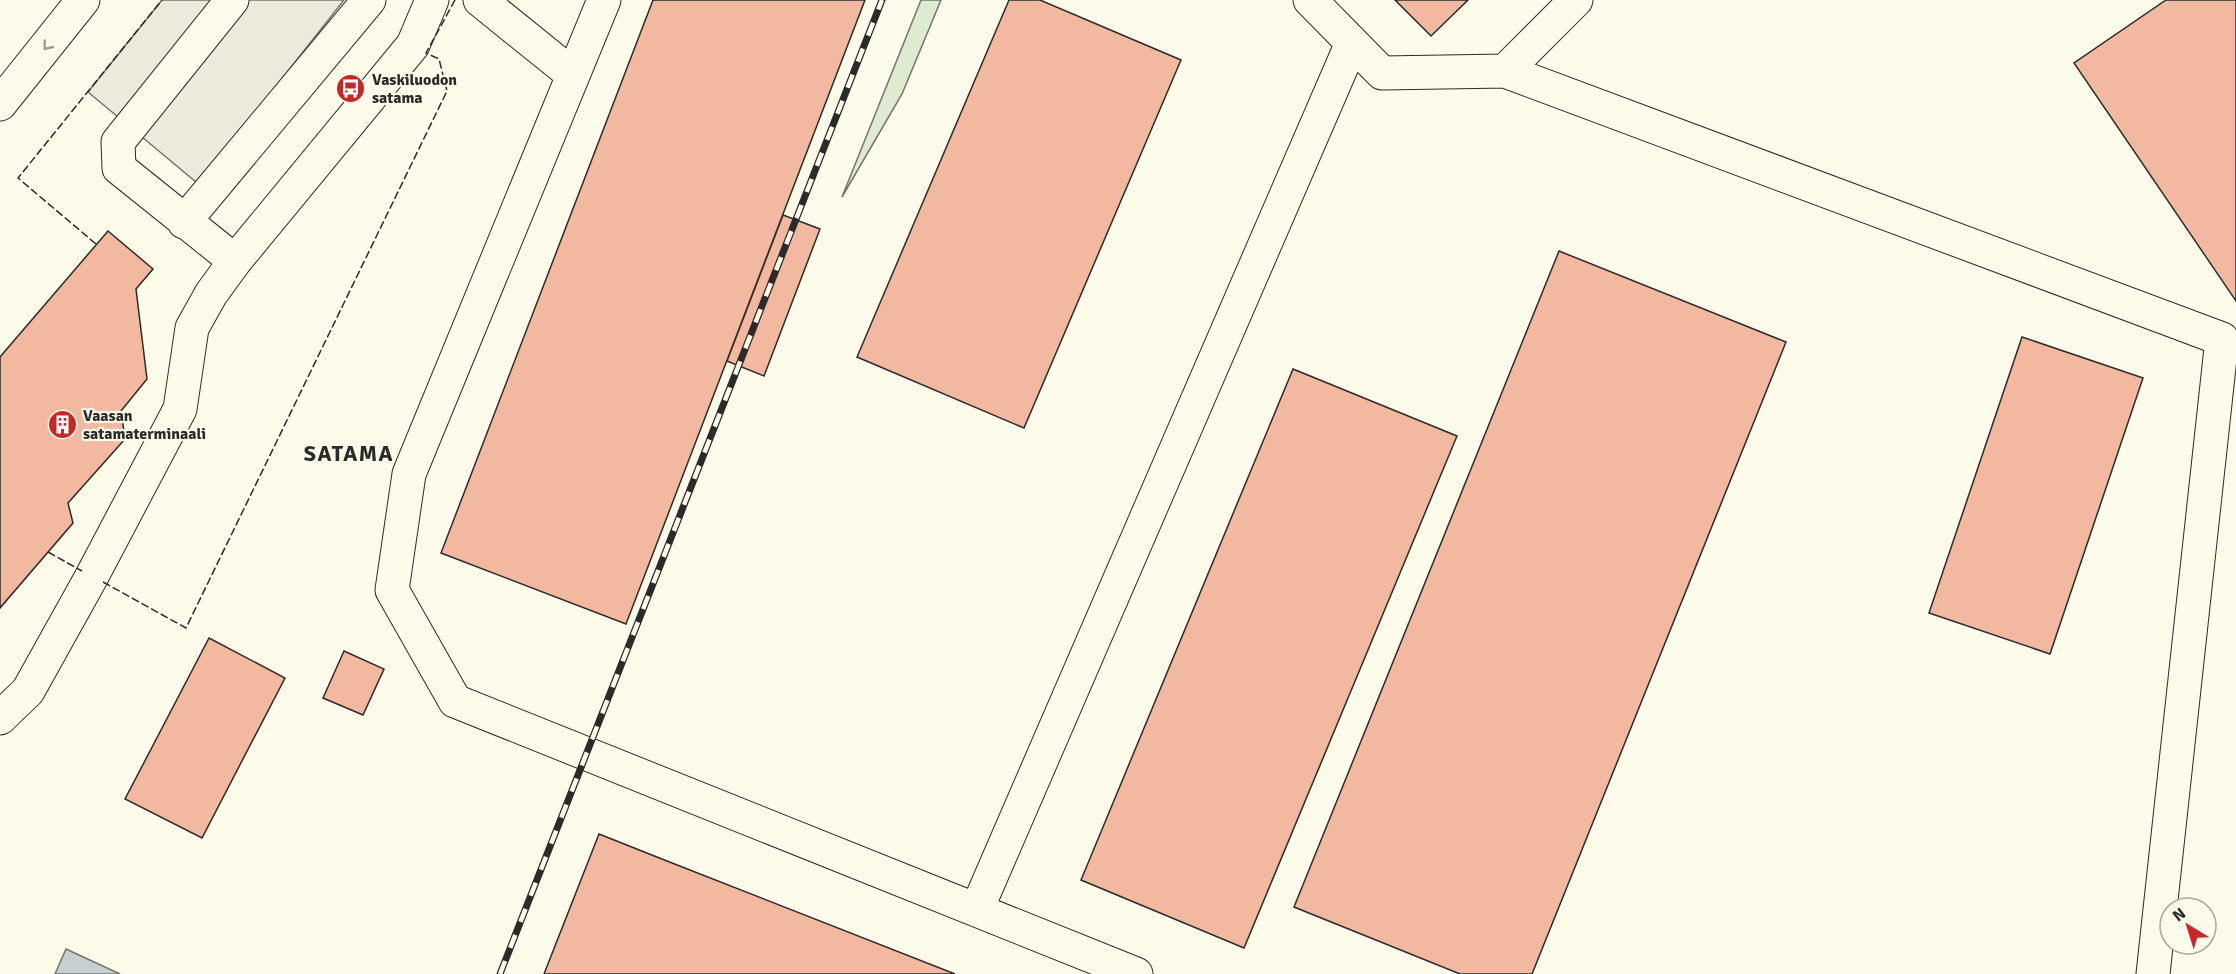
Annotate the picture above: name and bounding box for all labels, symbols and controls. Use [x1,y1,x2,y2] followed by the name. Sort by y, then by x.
[43,39,54,50] one-way arrow
[372,70,457,108] place label: Vaskiluodon satama
[335,73,367,105] bus stop icon: Vaskiluodon satama
[83,406,206,444] place label: Vaasan satamaterminaali
[46,409,78,441] building icon: Vaasan satamaterminaali
[304,440,394,467] district label: SATAMA
[2158,896,2218,956] north arrow
[2169,904,2190,926] text: N

